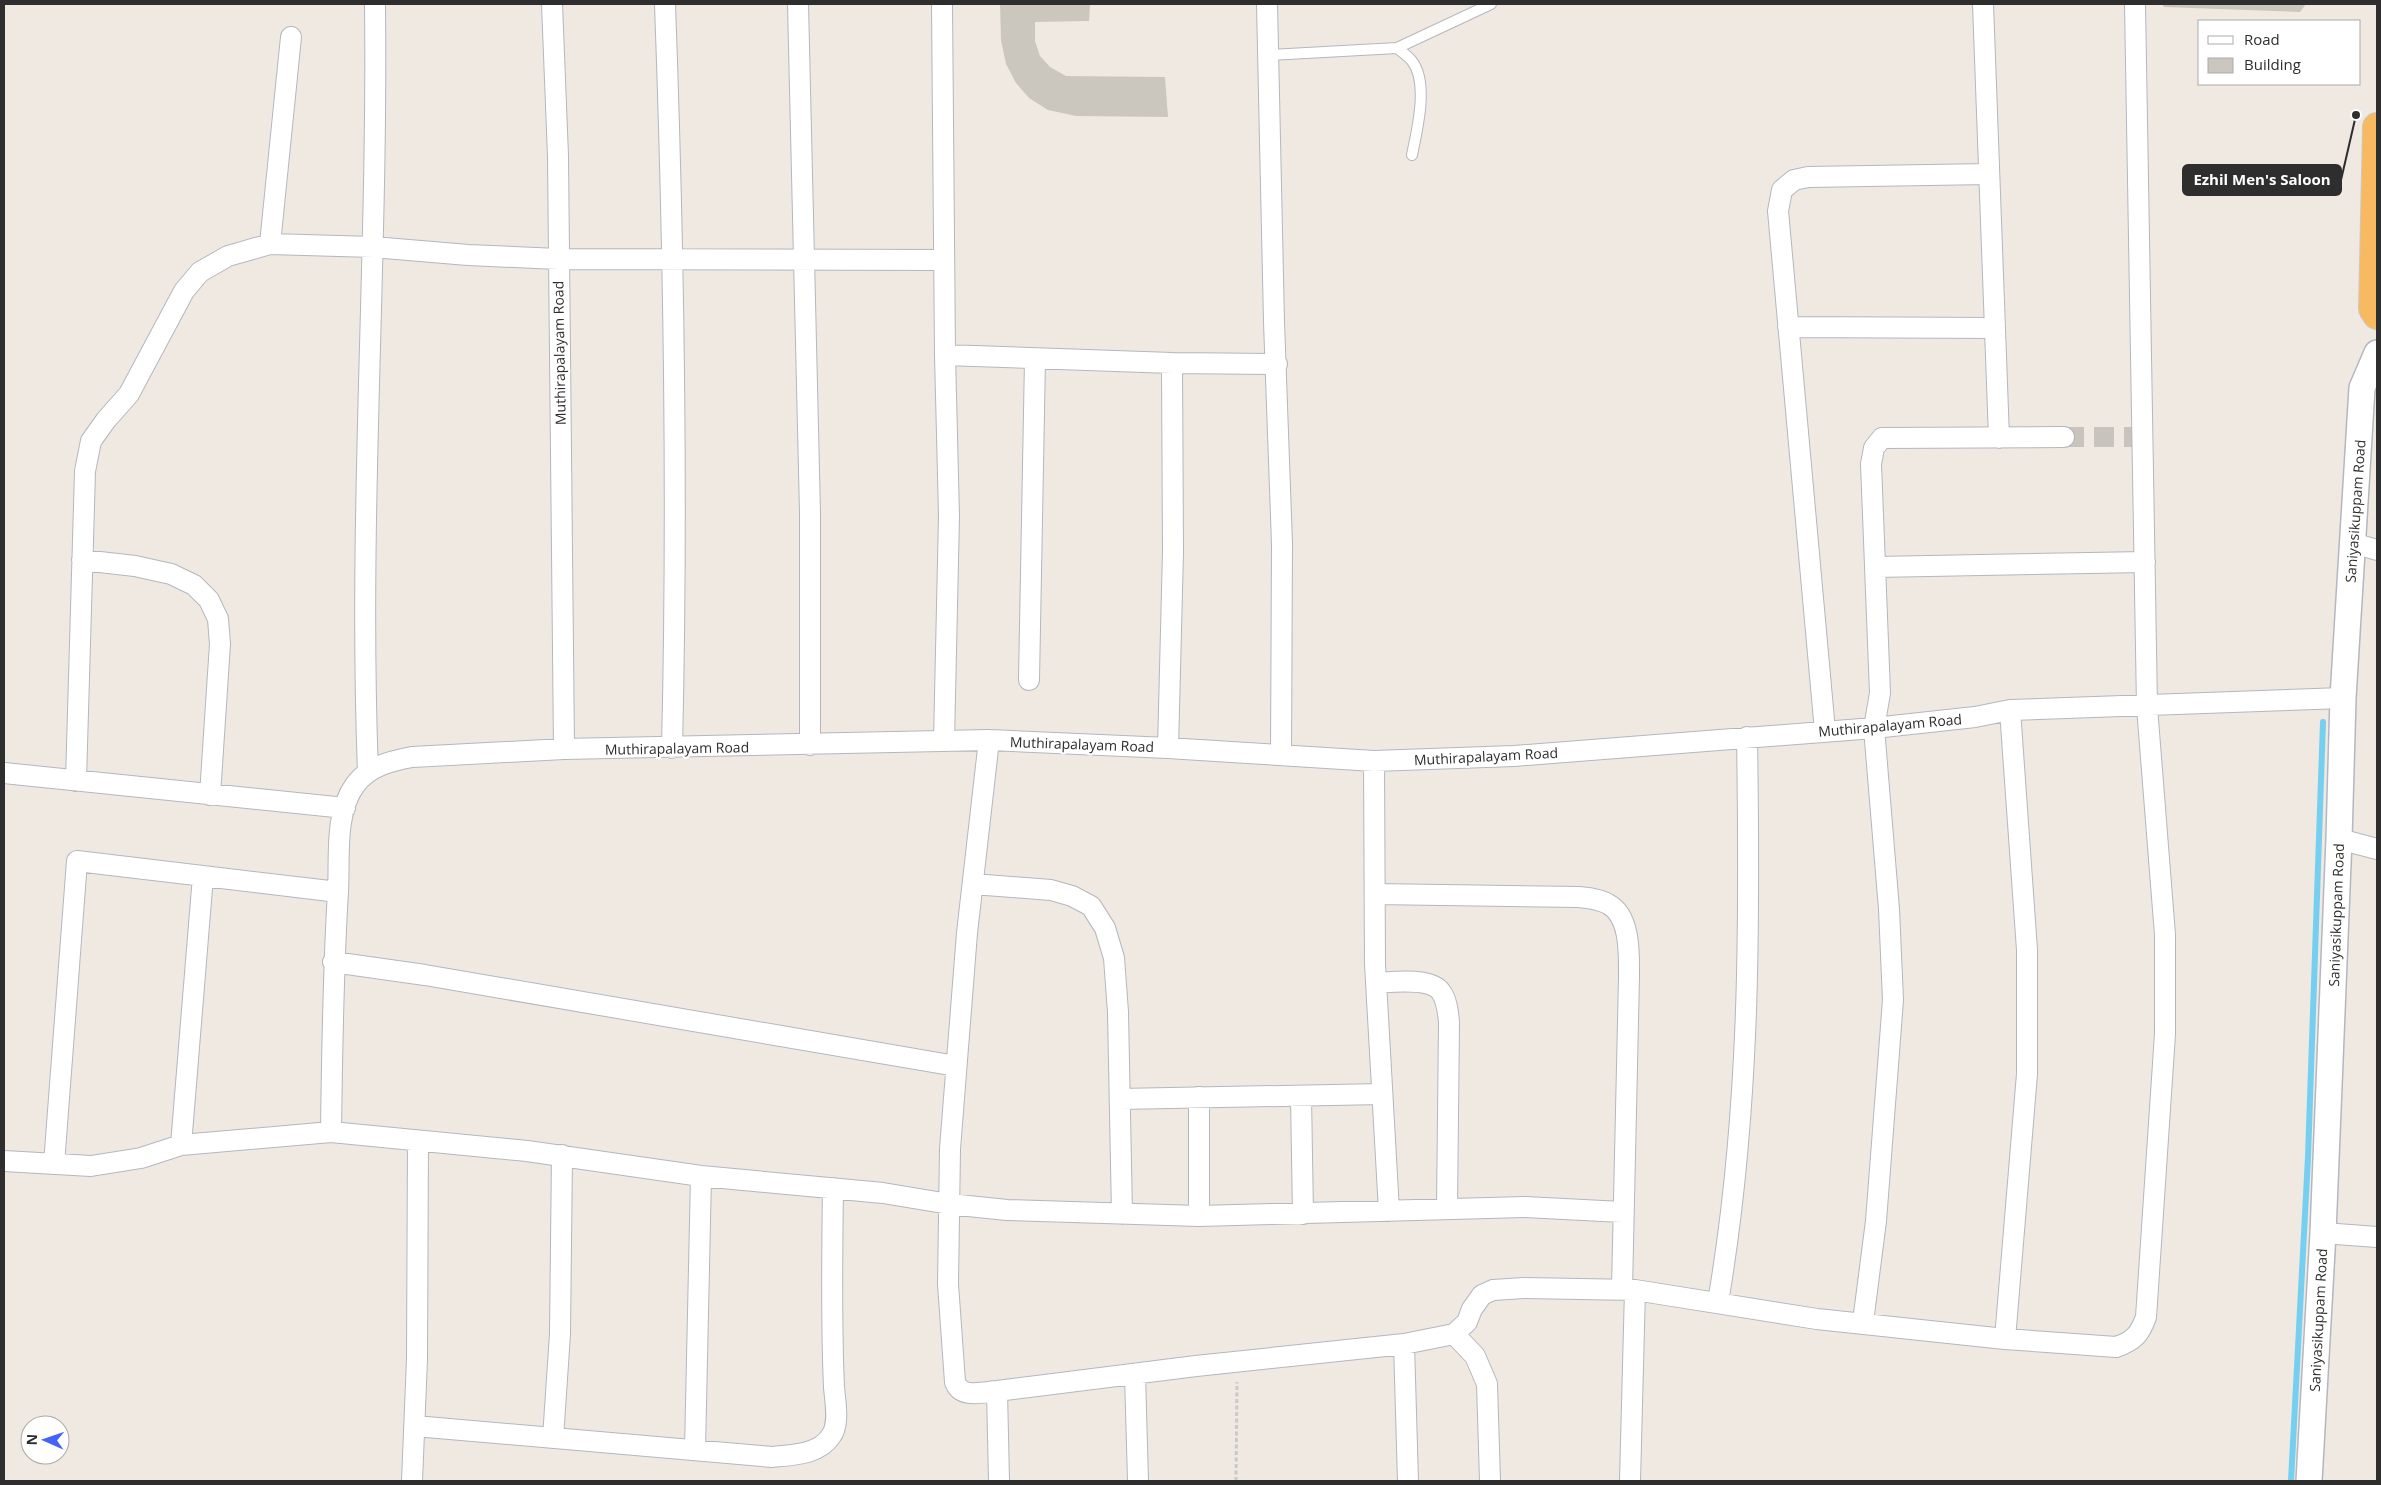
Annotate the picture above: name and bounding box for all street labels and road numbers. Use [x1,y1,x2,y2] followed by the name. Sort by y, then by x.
[548,281,570,425] street label: Muthirapalayam Road
[2341,439,2369,583] street label: Saniyasikuppam Road
[1817,709,1963,741] street label: Muthirapalayam Road
[1010,732,1154,756] street label: Muthirapalayam Road
[605,737,749,759] street label: Muthirapalayam Road
[1413,743,1559,769] street label: Muthirapalayam Road
[2324,843,2348,987] street label: Saniyasikuppam Road
[2305,1248,2331,1392] street label: Saniyasikuppam Road

